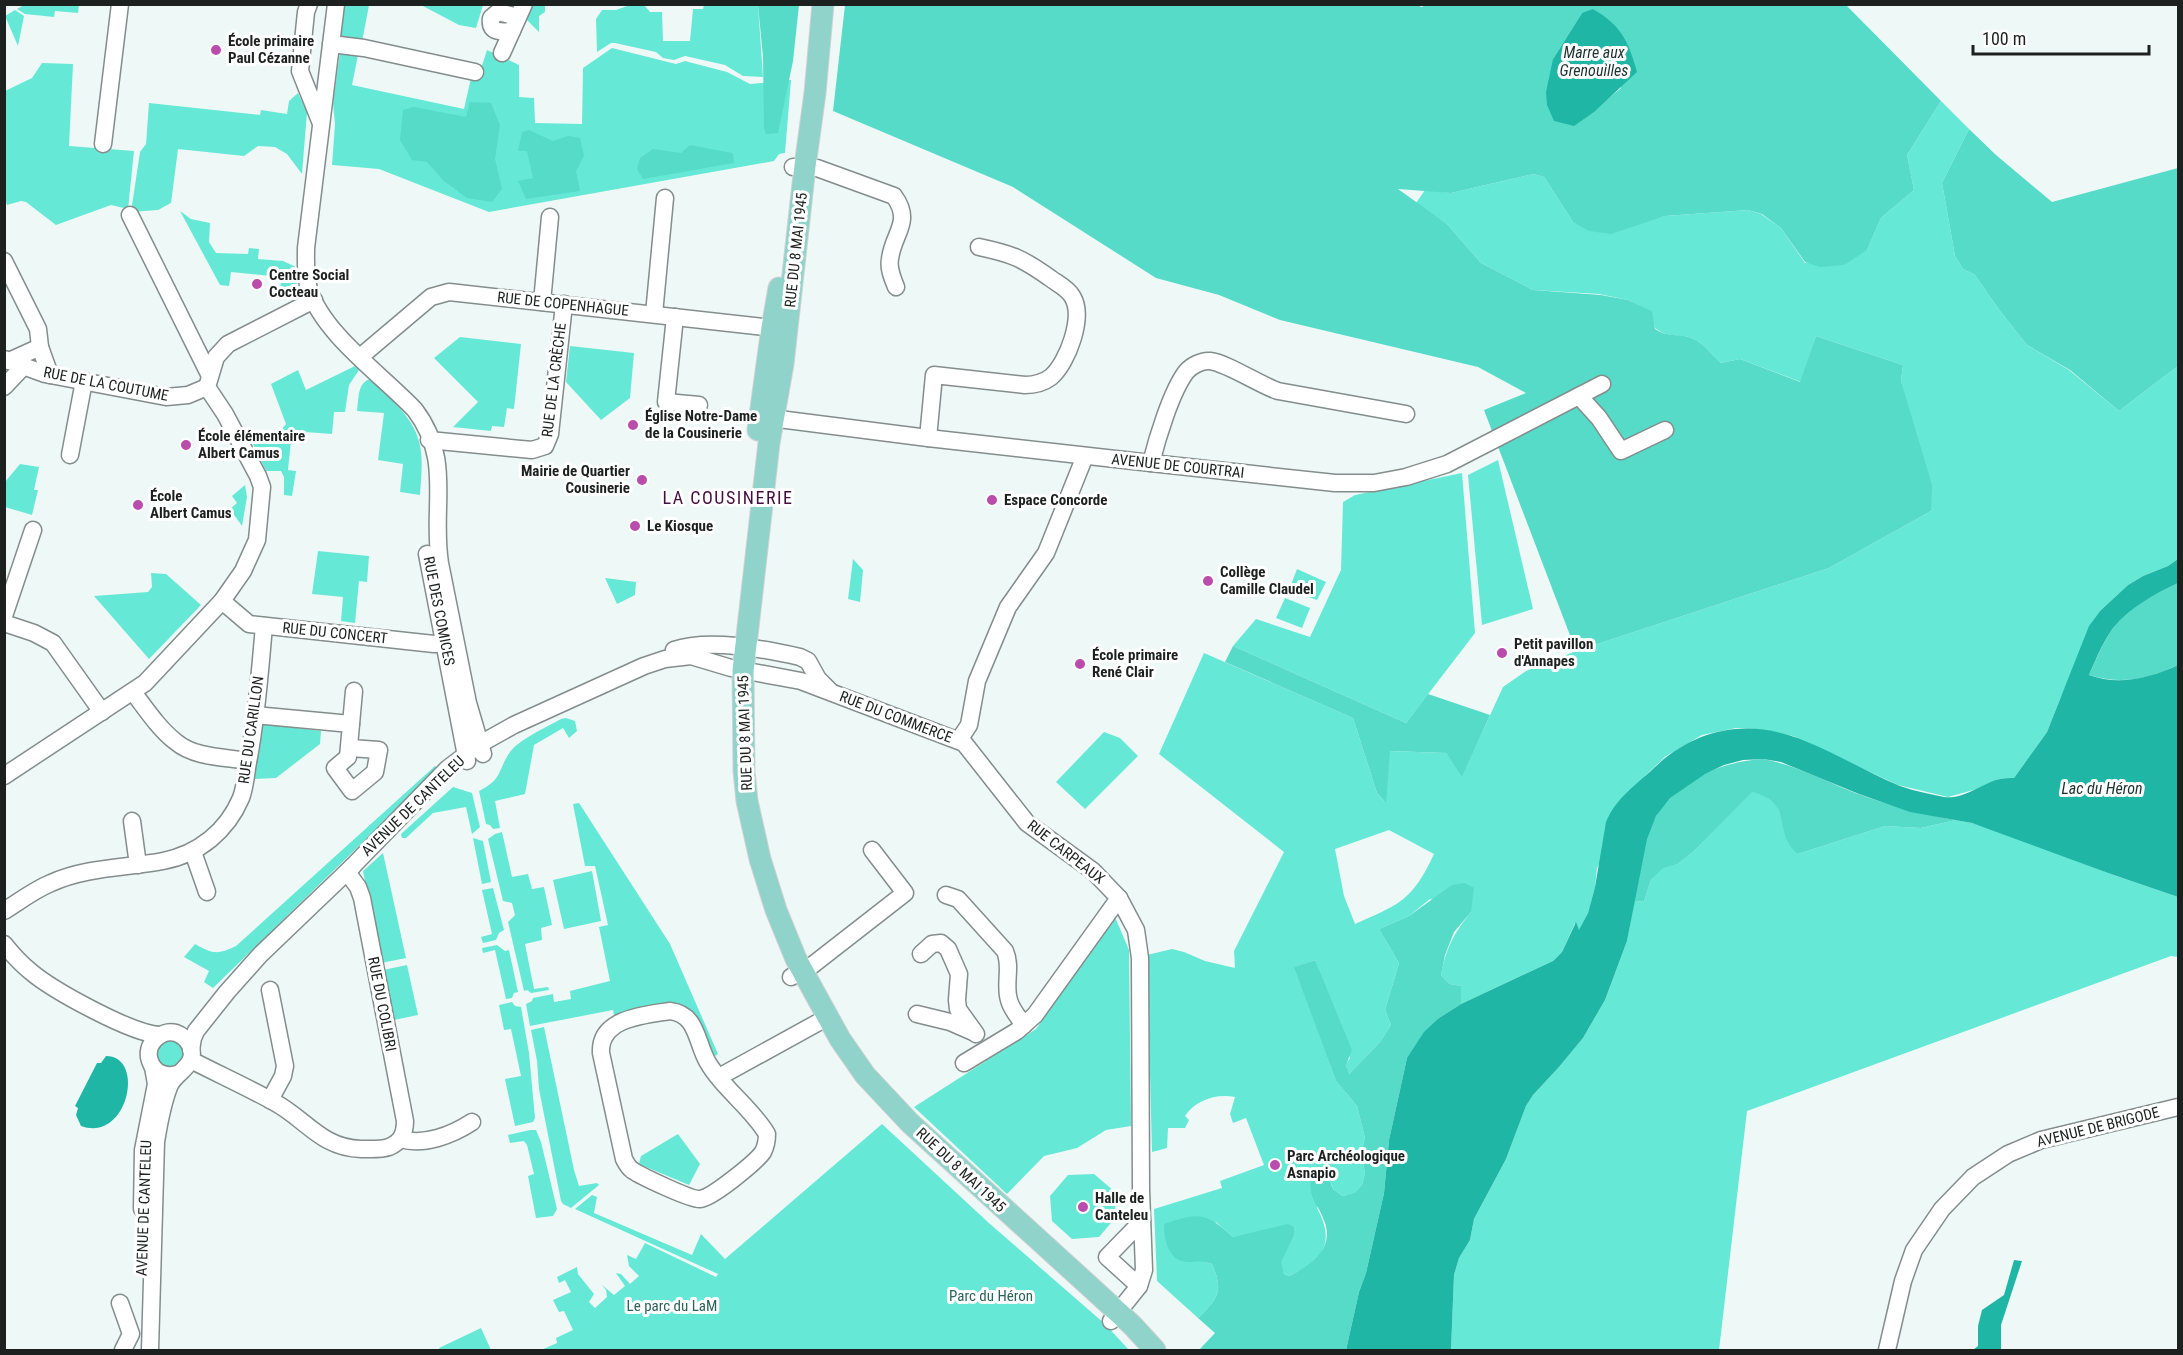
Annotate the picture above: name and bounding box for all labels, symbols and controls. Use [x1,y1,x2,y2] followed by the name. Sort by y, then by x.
[1973,18,2148,56] scale bar
[1982,28,2026,49] text: 100 m
[228,32,314,67] place label: École primaire Paul Cézanne
[209,43,223,57] marker: École primaire Paul Cézanne
[1560,43,1628,80] water label: Marre aux Grenouilles
[781,192,811,308] street label: RUE DU 8 MAI 1945
[269,266,349,301] place label: Centre Social Cocteau
[250,277,264,291] marker: Centre Social Cocteau
[496,288,630,320] street label: RUE DE COPENHAGUE
[538,322,570,438] street label: RUE DE LA CRÈCHE
[42,363,170,405] street label: RUE DE LA COUTUME
[645,407,757,442] place label: Église Notre-Dame de la Cousinerie
[626,418,640,432] marker: Église Notre-Dame de la Cousinerie
[198,427,305,462] place label: École élémentaire Albert Camus
[179,438,193,452] marker: École élémentaire Albert Camus
[1111,450,1245,482] street label: AVENUE DE COURTRAI
[521,462,630,497] place label: Mairie de Quartier Cousinerie
[635,473,649,487] marker: Mairie de Quartier Cousinerie
[150,487,232,522] place label: École Albert Camus
[663,487,793,508] district label: LA COUSINERIE
[1004,491,1107,509] place label: Espace Concorde
[985,493,999,507] marker: Espace Concorde
[131,498,145,512] marker: École Albert Camus
[647,517,713,535] place label: Le Kiosque
[628,519,642,533] marker: Le Kiosque
[420,555,458,667] street label: RUE DES COMICES
[1220,563,1314,598] place label: Collège Camille Claudel
[1201,574,1215,588] marker: Collège Camille Claudel
[282,619,389,647] street label: RUE DU CONCERT
[1514,635,1593,670] place label: Petit pavillon d'Annapes
[1092,646,1178,681] place label: École primaire René Clair
[1495,646,1509,660] marker: Petit pavillon d'Annapes
[1073,657,1087,671] marker: École primaire René Clair
[235,675,267,785] street label: RUE DU CARILLON
[734,675,756,791] street label: RUE DU 8 MAI 1945
[837,687,955,747] street label: RUE DU COMMERCE
[358,752,468,860] street label: AVENUE DE CANTELEU
[2061,779,2143,798] water label: Lac du Héron
[1024,816,1108,888] street label: RUE CARPEAUX
[364,955,400,1053] street label: RUE DU COLIBRI
[2035,1103,2161,1151] street label: AVENUE DE BRIGODE
[913,1124,1009,1216] street label: RUE DU 8 MAI 1945
[133,1139,155,1277] street label: AVENUE DE CANTELEU
[1287,1147,1405,1182] place label: Parc Archéologique Asnapio
[1268,1158,1282,1172] marker: Parc Archéologique Asnapio
[1095,1189,1148,1224] place label: Halle de Canteleu
[1076,1200,1090,1214] marker: Halle de Canteleu
[949,1287,1033,1305] park label: Parc du Héron
[627,1297,717,1315] park label: Le parc du LaM

